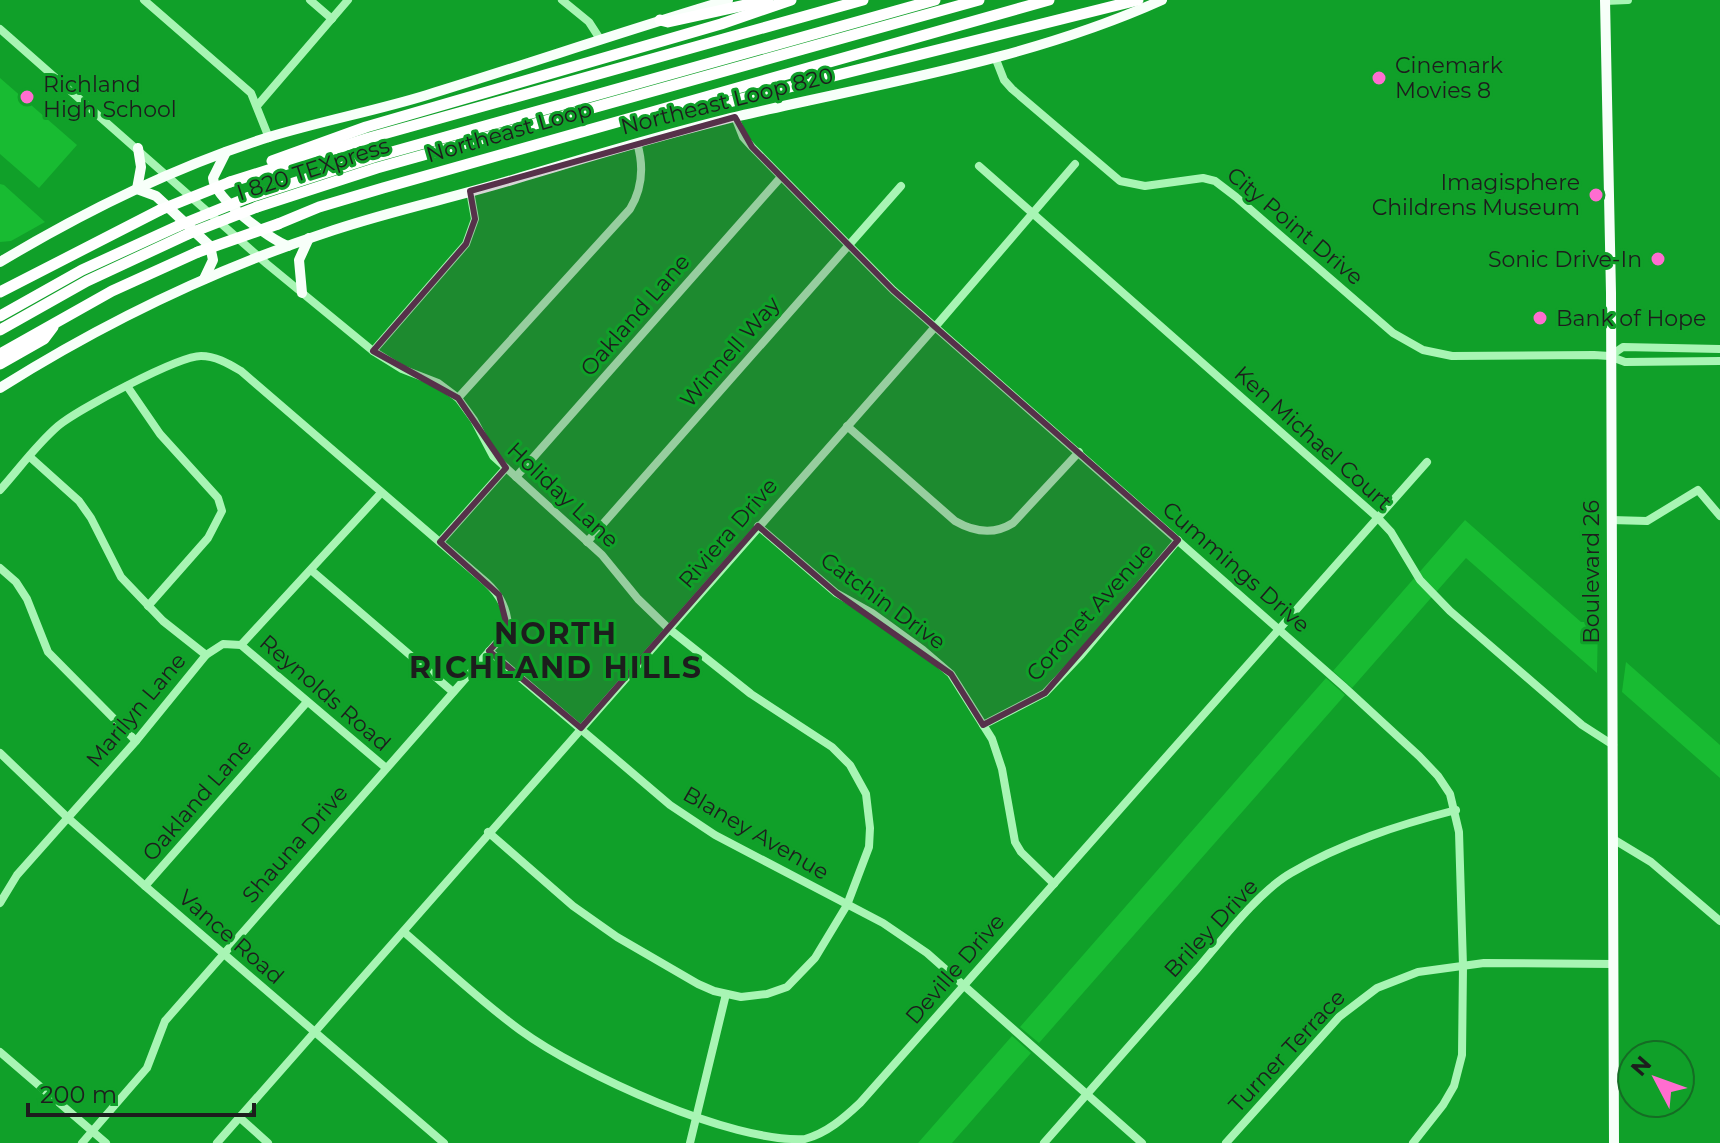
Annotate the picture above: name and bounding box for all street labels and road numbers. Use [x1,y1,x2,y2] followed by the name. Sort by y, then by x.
[618,62,836,140] street label: Northeast Loop 820
[423,95,595,169] street label: Northeast Loop
[233,132,393,206] street label: I 820 TEXpress
[1221,161,1369,291] street label: City Point Drive
[575,248,695,382] street label: Oakland Lane
[674,291,786,413] street label: Winnell Way
[1229,360,1397,516] street label: Ken Michael Court
[502,436,624,554] street label: Holiday Lane
[673,472,783,594] street label: Riviera Drive
[1157,496,1315,638] street label: Cummings Drive
[1578,500,1605,644] street label: Boulevard 26
[1021,537,1159,687] street label: Coronet Avenue
[815,547,951,655] street label: Catchin Drive
[254,629,396,757] street label: Reynolds Road
[80,647,192,773] street label: Marilyn Lane
[137,733,257,867] street label: Oakland Lane
[236,780,354,908] street label: Shauna Drive
[678,780,834,886] street label: Blaney Avenue
[1158,873,1264,983] street label: Briley Drive
[173,884,289,990] street label: Vance Road
[900,908,1010,1030] street label: Deville Drive
[1223,984,1351,1118] street label: Turner Terrace

